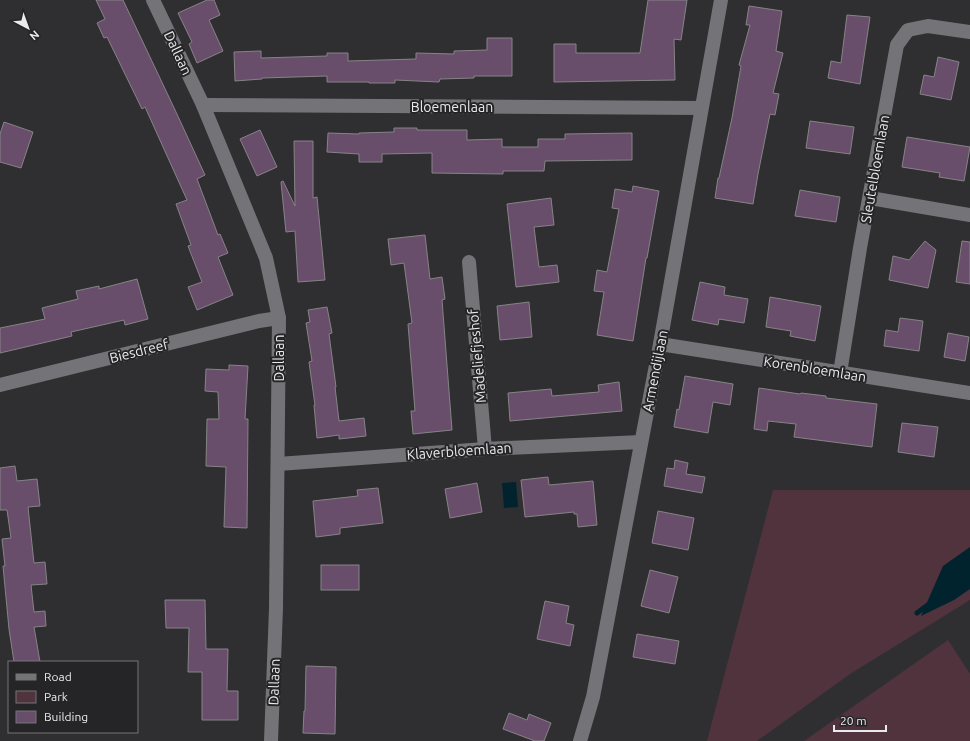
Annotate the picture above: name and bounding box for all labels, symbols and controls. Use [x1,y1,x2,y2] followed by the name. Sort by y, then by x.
[8,8,48,48] north arrow
[28,28,42,43] text: N
[161,28,195,78] street label: Dallaan
[411,99,493,115] street label: Bloemenlaan
[858,114,892,224] street label: Sleutelbloemlaan
[465,308,489,404] street label: Madeliefjeshof
[639,329,671,413] street label: Armendijlaan
[271,335,287,381] street label: Dallaan
[108,336,171,366] street label: Biesdreef
[763,353,867,385] street label: Korenbloemlaan
[406,439,512,463] street label: Klaverbloemlaan
[265,658,283,706] street label: Dallaan
[8,661,138,733] legend
[44,670,72,683] text: Road
[44,690,68,703] text: Park
[834,707,886,733] scale bar
[44,710,88,723] text: Building
[840,714,867,727] text: 20 m

